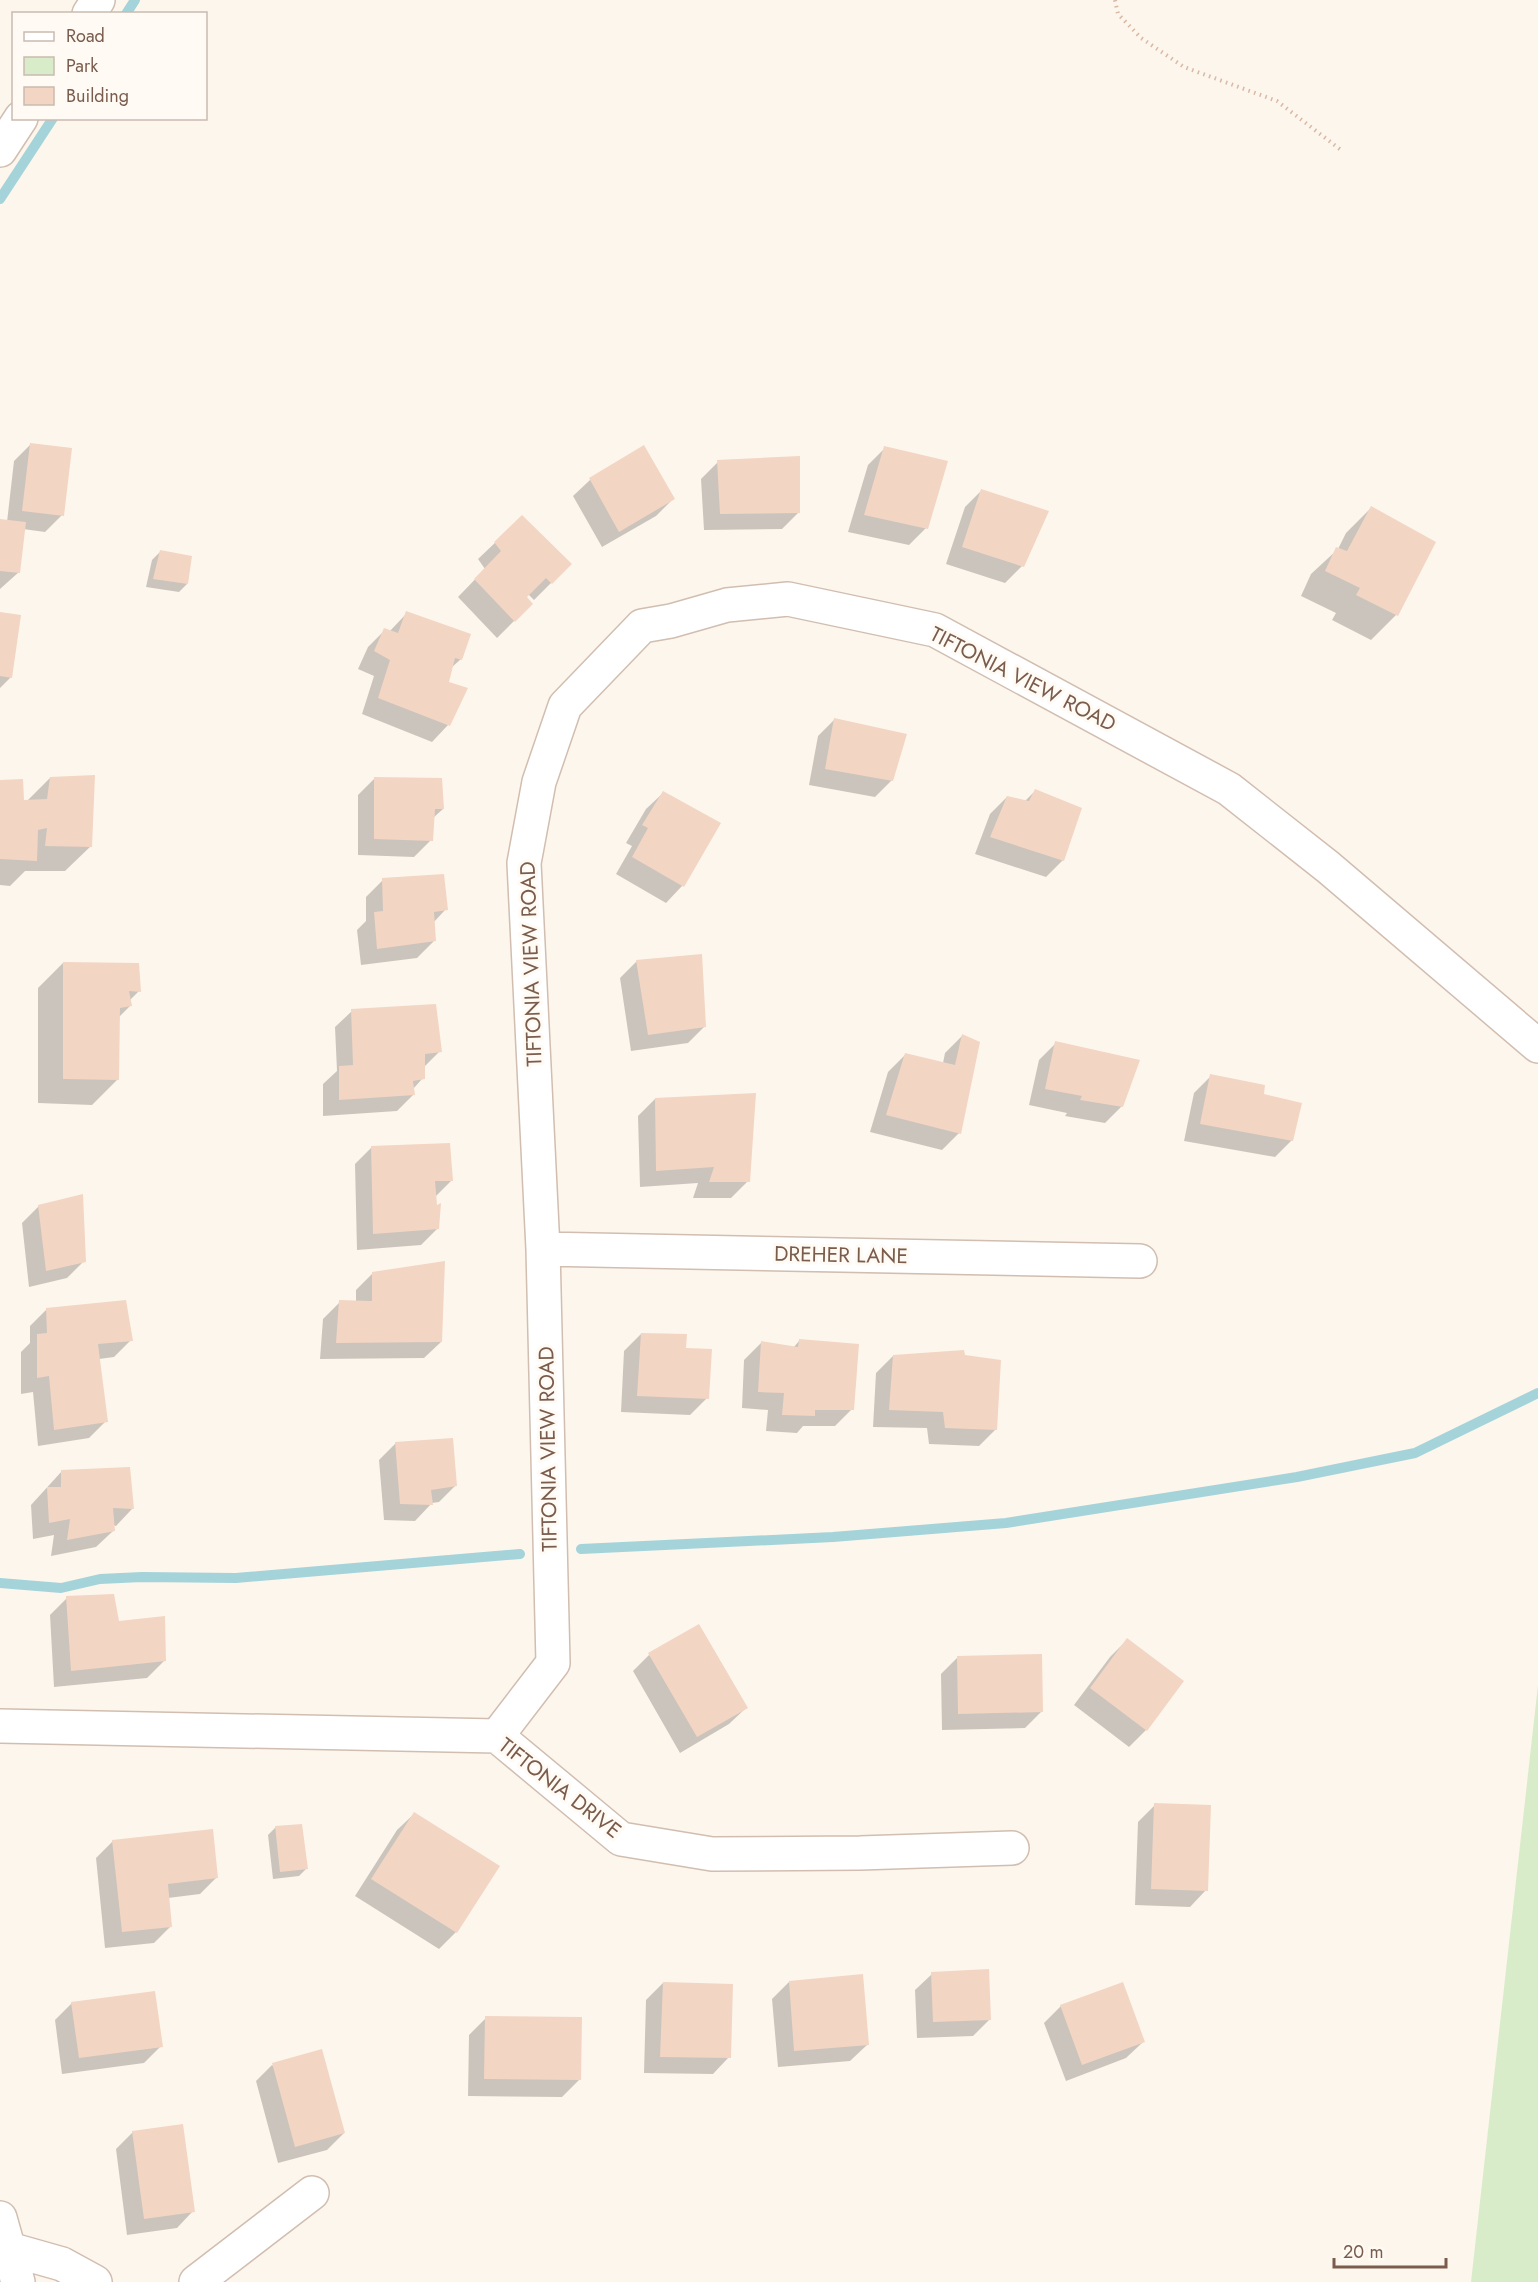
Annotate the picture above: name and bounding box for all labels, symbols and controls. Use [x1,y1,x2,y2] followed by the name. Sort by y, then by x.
[12,12,207,120] legend
[66,23,105,49] text: Road
[66,53,98,79] text: Park
[66,83,129,109] text: Building
[925,619,1121,739] street label: TIFTONIA VIEW ROAD
[512,861,550,1067] street label: TIFTONIA VIEW ROAD
[774,1239,908,1271] street label: DREHER LANE
[531,1346,565,1552] street label: TIFTONIA VIEW ROAD
[492,1731,628,1845] street label: TIFTONIA DRIVE
[1334,2231,1446,2269] scale bar
[1343,2239,1383,2265] text: 20 m

